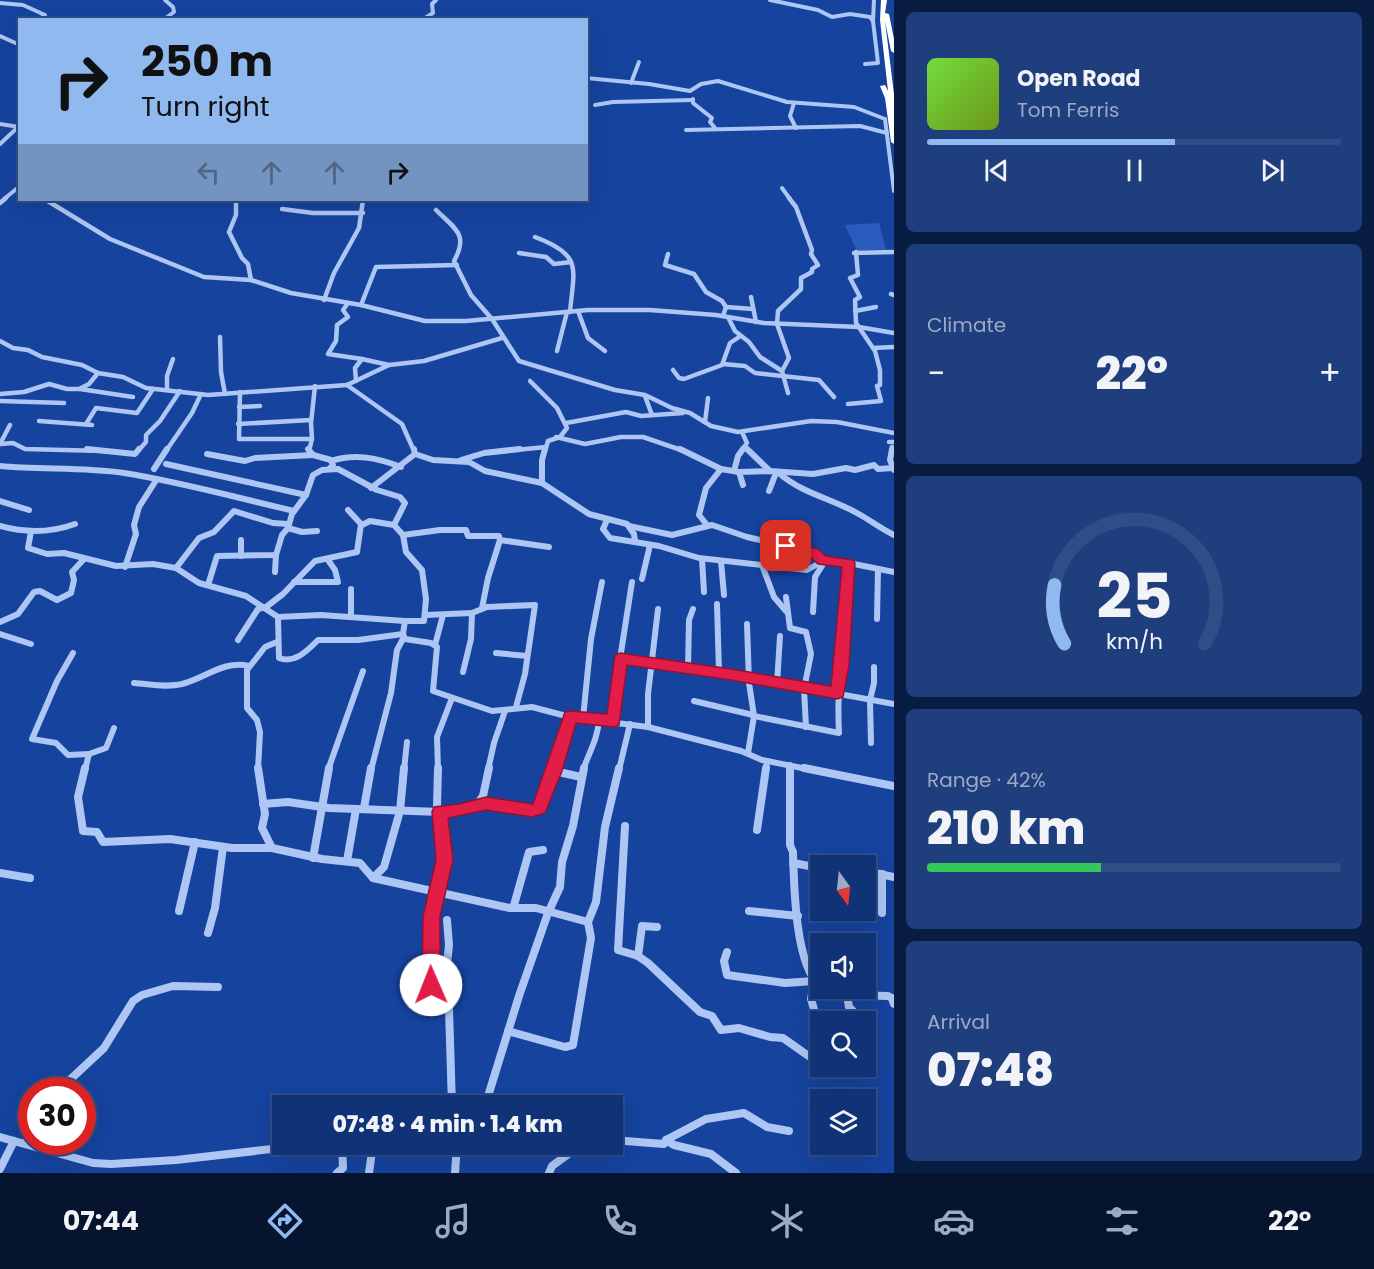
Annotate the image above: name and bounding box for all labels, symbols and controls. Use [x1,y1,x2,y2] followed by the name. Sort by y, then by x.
[141,32,273,91] text: 250 m
[42,42,120,120] icon: right
[1017,63,1141,94] text: Open Road
[141,88,270,125] text: Turn right
[1017,96,1119,124] text: Tom Ferris
[980,154,1013,187] icon: previous
[1118,154,1151,187] icon: pause
[1256,154,1289,187] icon: next
[192,156,225,189] icon: left
[255,156,288,189] icon: ahead
[318,156,351,189] icon: ahead
[381,156,414,189] icon: right
[927,311,1006,339] text: Climate
[1095,342,1168,405] text: 22°
[927,350,945,397] text: −
[1318,350,1341,397] text: +
[760,520,811,571] pin
[769,529,802,562] icon: arrive
[1096,552,1172,640] text: 25
[1105,626,1163,657] text: km/h
[927,766,1046,794] text: Range · 42%
[927,797,1085,860] text: 210 km
[810,855,876,921] north arrow
[810,855,876,1155] map controls
[810,933,876,999] button: sound
[399,953,463,1017] position arrow
[927,1008,990,1036] text: Arrival
[810,1011,876,1077] button: search
[927,1039,1054,1102] text: 07:48
[18,1077,96,1155] speed limit sign: 30
[810,1089,876,1155] button: layers
[332,1109,563,1140] text: 07:48 · 4 min · 1.4 km
[264,1200,306,1242] icon: directions
[432,1200,474,1242] icon: music
[599,1200,641,1242] icon: phone
[766,1200,808,1242] icon: climate
[933,1200,975,1242] icon: car
[1101,1200,1143,1242] icon: filters
[63,1202,139,1239] text: 07:44
[1268,1202,1311,1239] text: 22°

